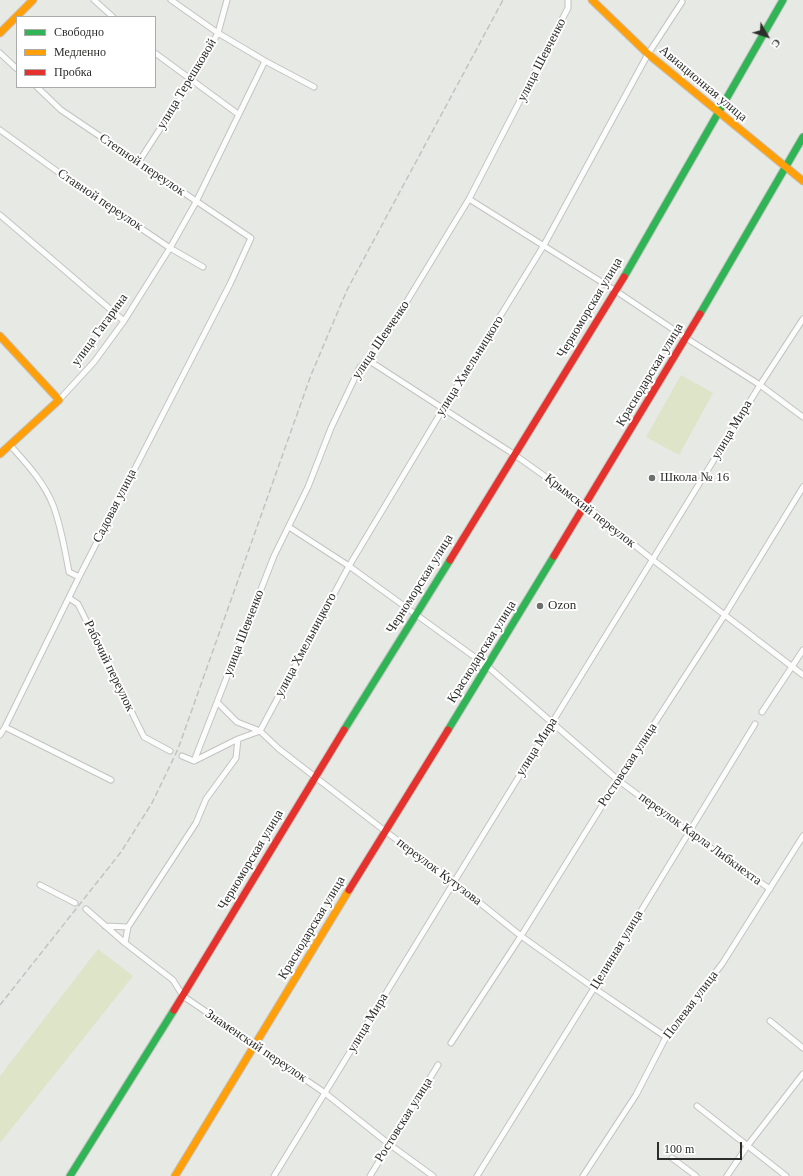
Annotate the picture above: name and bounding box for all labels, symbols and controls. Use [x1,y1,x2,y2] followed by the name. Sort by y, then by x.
[16,16,156,88] legend
[514,16,570,104] street label: улица Шевченко
[747,16,787,56] north arrow
[54,25,104,39] text: Свободно
[154,36,220,132] street label: улица Терешковой
[769,37,783,50] text: С
[656,43,750,125] street label: Авиационная улица
[54,45,106,59] text: Медленно
[54,65,92,79] text: Пробка
[96,130,188,200] street label: Степной переулок
[54,166,146,234] street label: Ставной переулок
[554,255,626,361] street label: Черноморская улица
[69,291,131,369] street label: улица Гагарина
[349,298,413,382] street label: улица Шевченко
[433,313,507,419] street label: улица Хмельницкого
[613,321,687,429] street label: Краснодарская улица
[708,398,756,462] street label: улица Мира
[90,467,140,545] street label: Садовая улица
[660,470,729,486] place label: Школа № 16
[541,471,639,551] street label: Крымский переулок
[647,473,657,483] marker: Школа № 16
[383,531,457,637] street label: Черноморская улица
[220,588,268,678] street label: улица Шевченко
[272,590,340,700] street label: улица Хмельницкого
[444,598,520,706] street label: Краснодарская улица
[548,598,576,614] place label: Ozon
[535,601,545,611] marker: Ozon
[80,618,138,714] street label: Рабочий переулок
[513,715,561,779] street label: улица Мира
[595,720,661,810] street label: Ростовская улица
[635,789,765,889] street label: переулок Карла Либкнехта
[215,807,287,913] street label: Черноморская улица
[393,835,485,909] street label: переулок Кутузова
[275,874,349,982] street label: Краснодарская улица
[587,908,647,992] street label: Целинная улица
[660,968,722,1042] street label: Полевая улица
[344,991,392,1055] street label: улица Мира
[202,1006,310,1086] street label: Знаменский переулок
[372,1075,436,1165] street label: Ростовская улица
[659,1134,744,1160] scale bar
[664,1142,694,1156] text: 100 m

